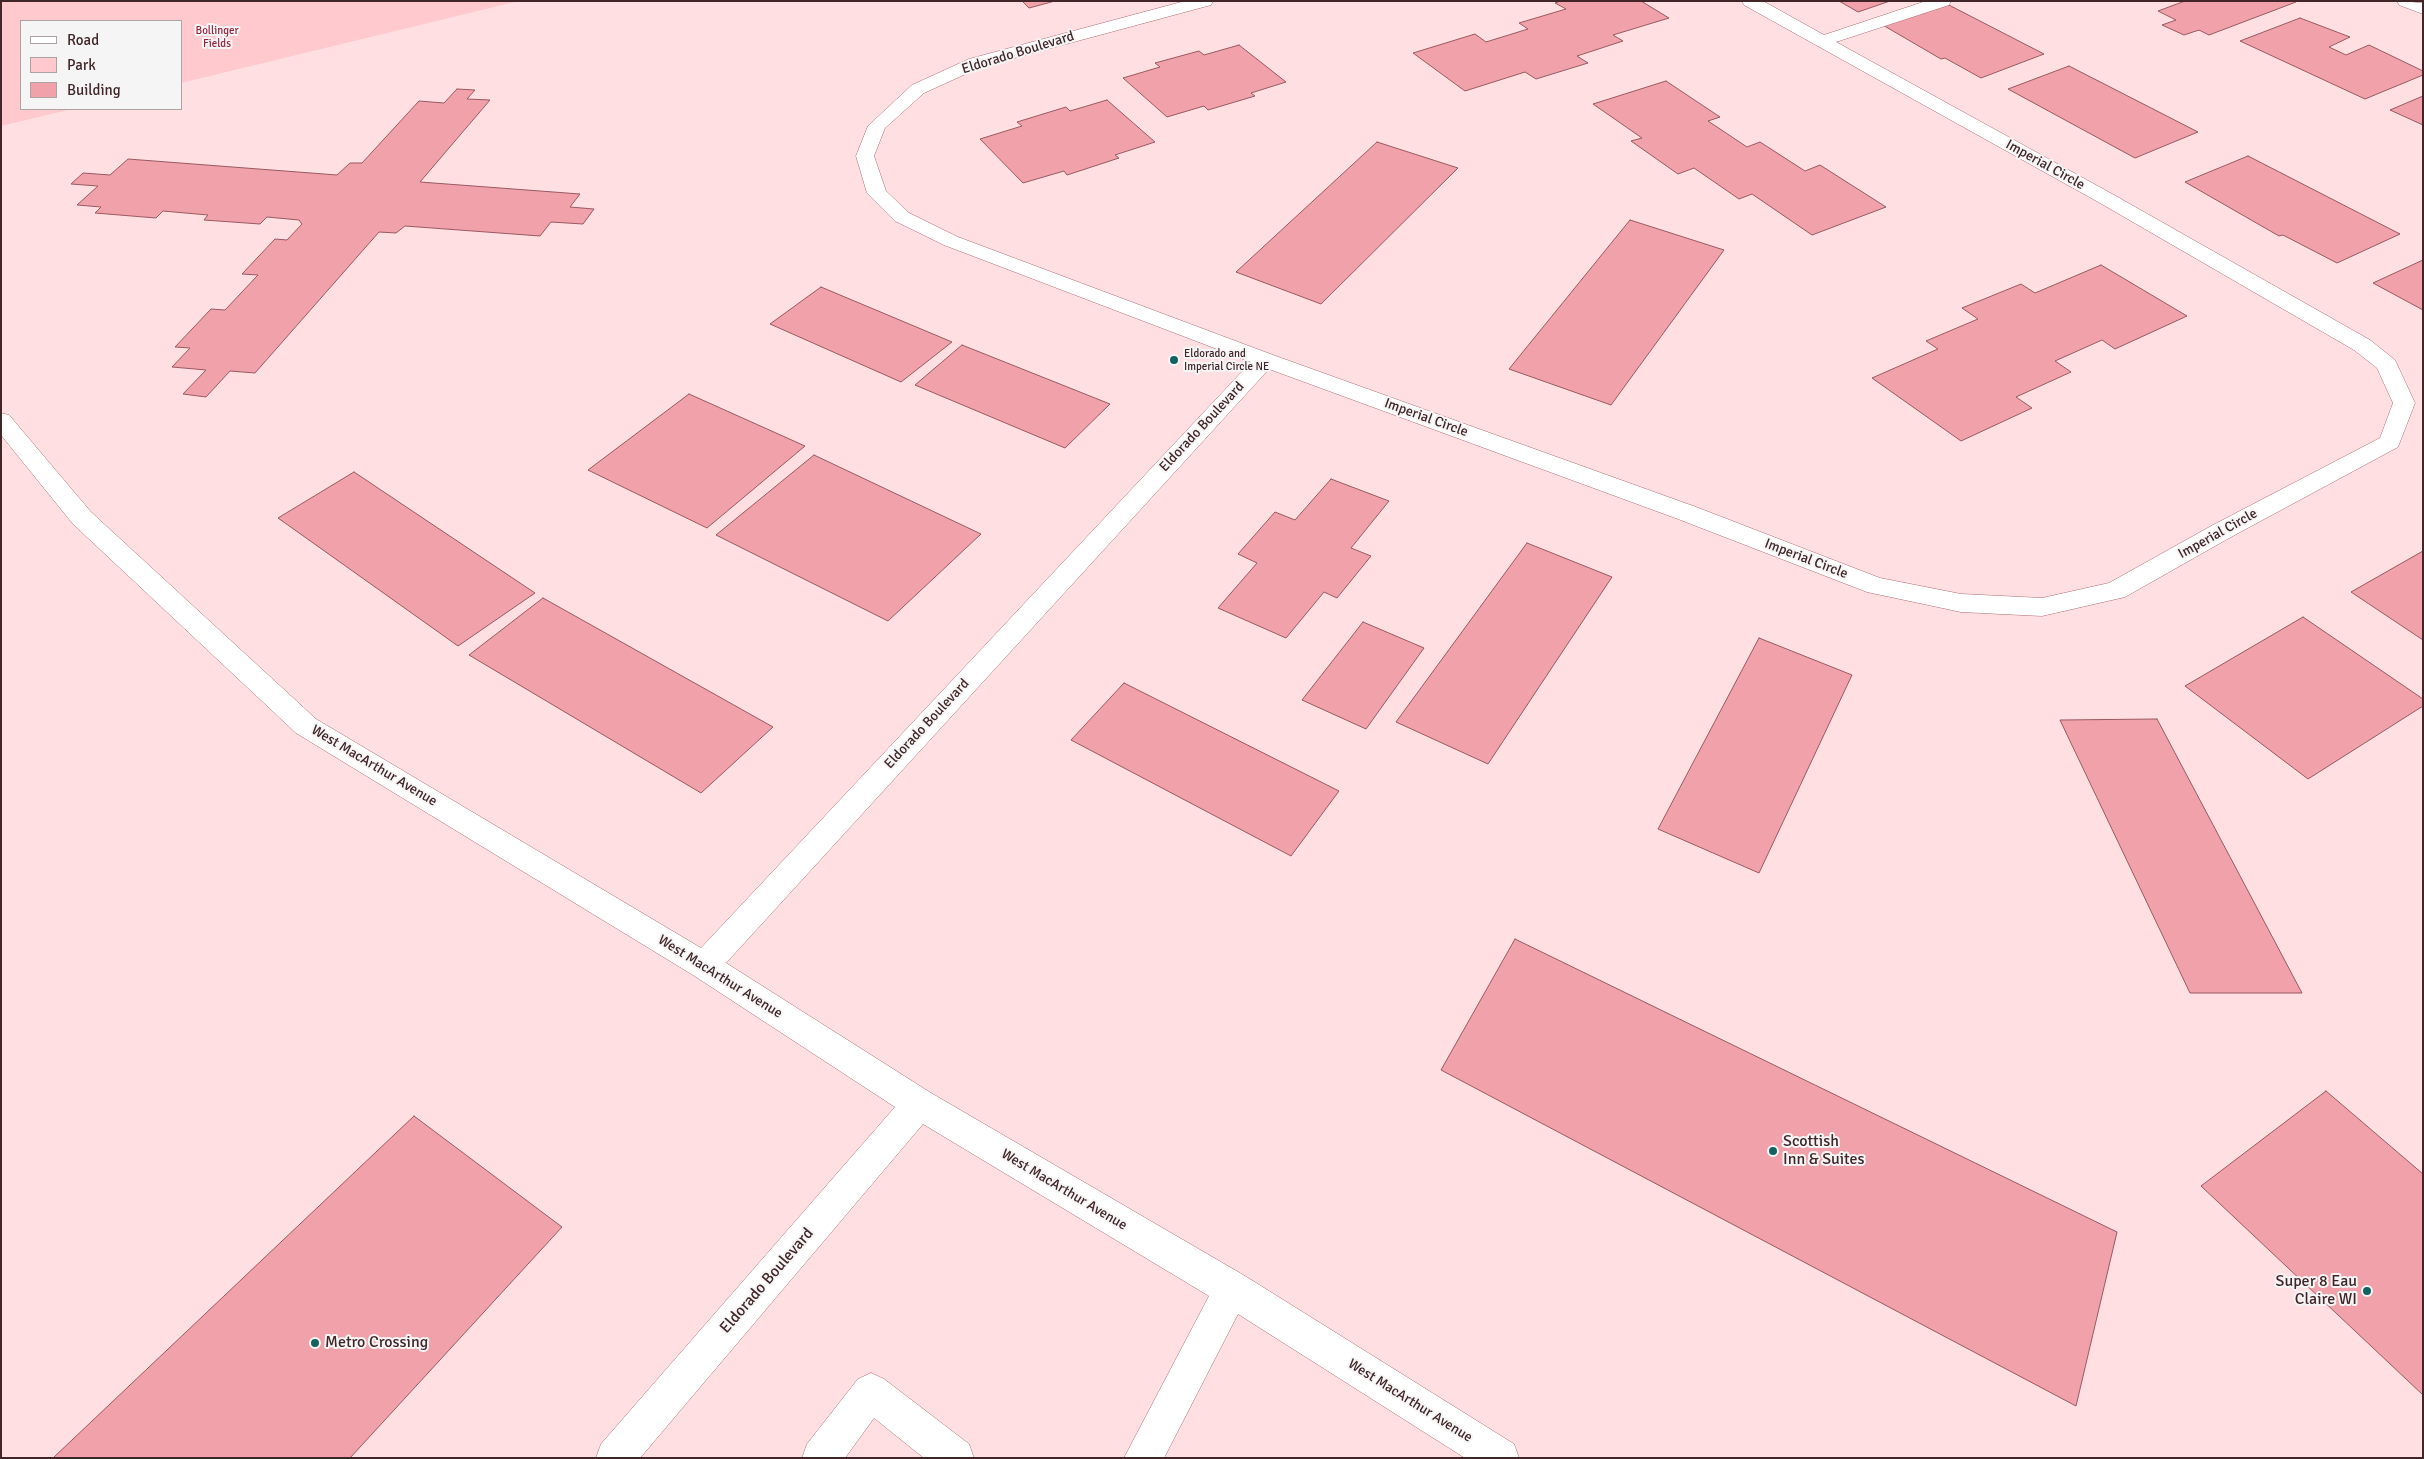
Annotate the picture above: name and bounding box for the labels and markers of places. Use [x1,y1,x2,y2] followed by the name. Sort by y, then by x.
[1184,347,1269,373] place label: Eldorado and Imperial Circle NE
[1168,354,1180,366] marker: Eldorado and Imperial Circle NE
[1783,1132,1864,1170] place label: Scottish Inn & Suites
[1767,1145,1779,1157] marker: Scottish Inn & Suites
[2276,1272,2357,1310] place label: Super 8 Eau Claire WI
[2361,1285,2373,1297] marker: Super 8 Eau Claire WI
[325,1333,428,1353] place label: Metro Crossing
[309,1337,321,1349] marker: Metro Crossing

